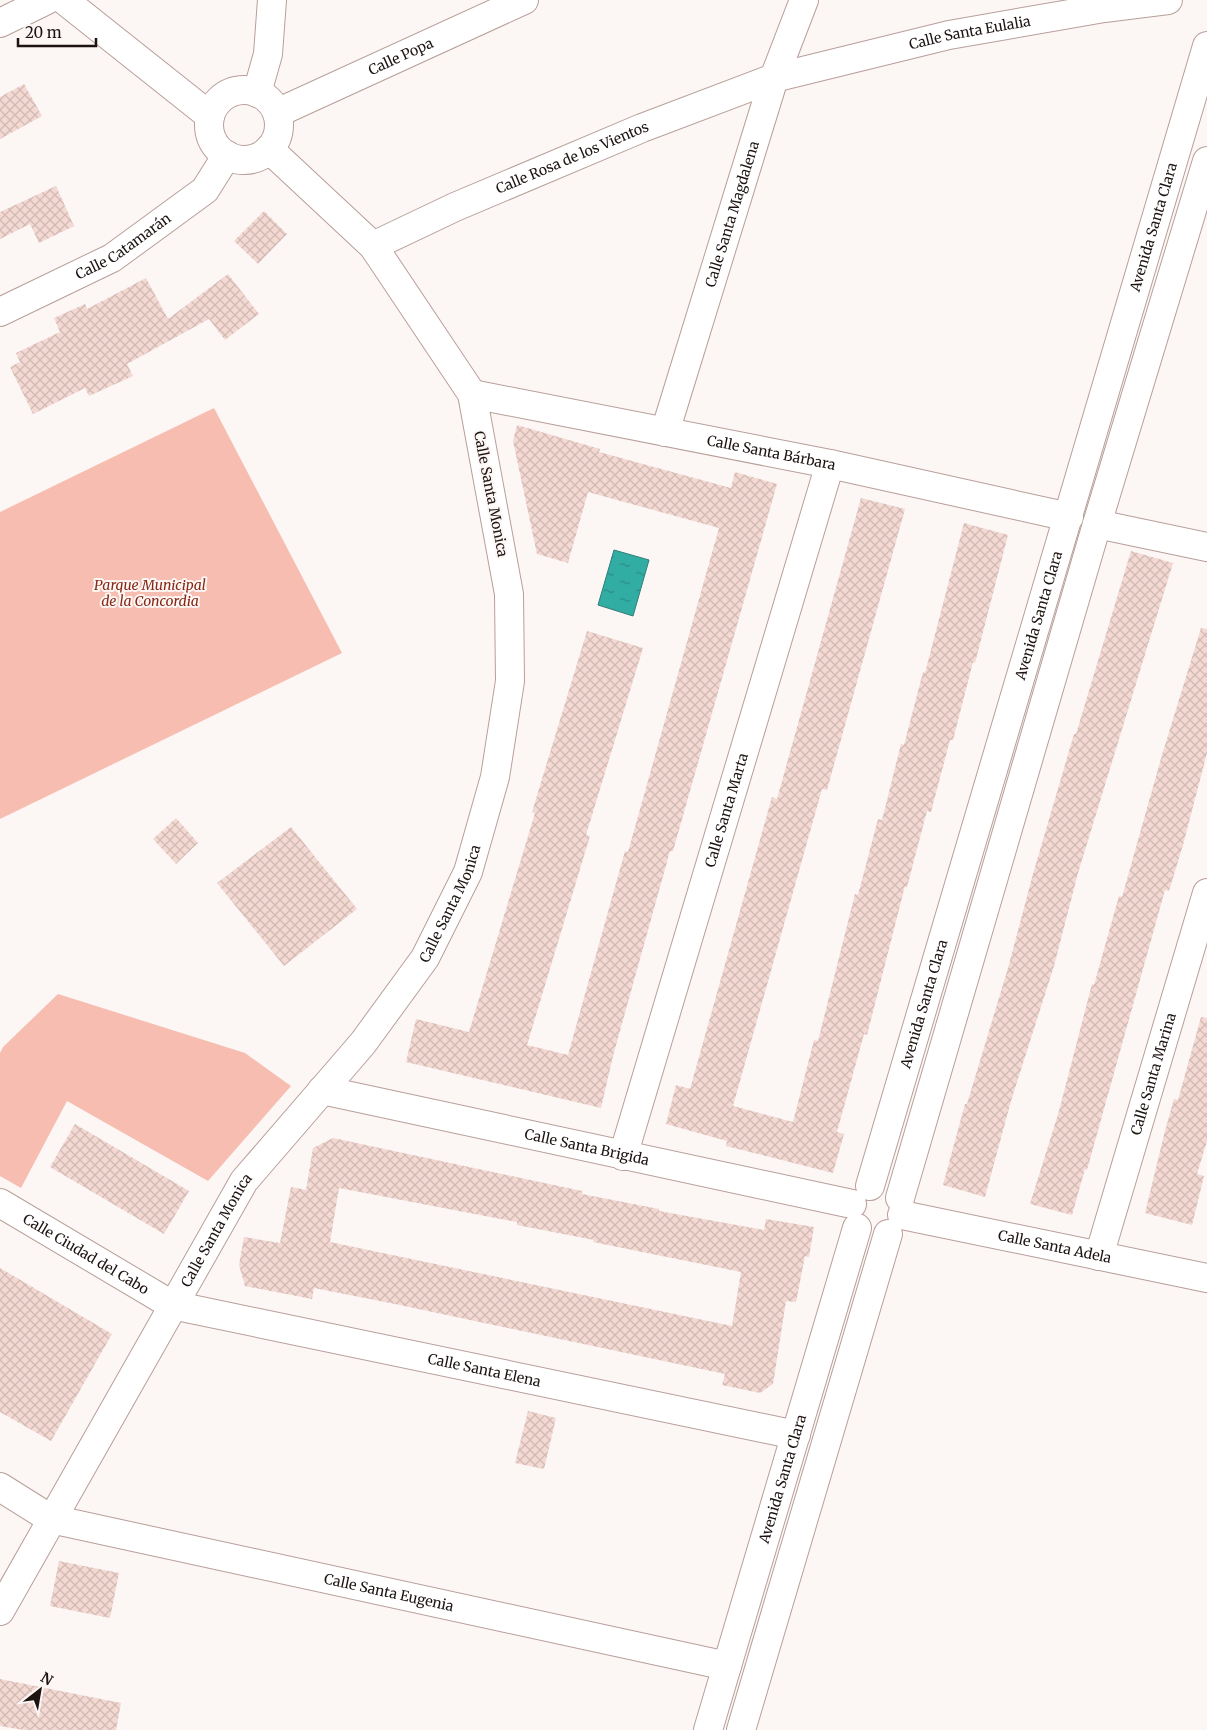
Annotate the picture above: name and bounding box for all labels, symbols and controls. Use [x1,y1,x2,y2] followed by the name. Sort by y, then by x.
[907,12,1032,54] street label: Calle Santa Eulalia
[18,15,95,47] scale bar
[25,23,62,42] text: 20 m
[365,34,436,79] street label: Calle Popa
[493,117,651,198] street label: Calle Rosa de los Vientos
[701,138,763,289] street label: Calle Santa Magdalena
[1126,160,1181,295] street label: Avenida Santa Clara
[73,209,174,283] street label: Calle Catamarán
[470,430,512,559] street label: Calle Santa Monica
[705,431,838,474] street label: Calle Santa Bárbara
[1011,548,1066,683] street label: Avenida Santa Clara
[94,576,206,610] park label: Parque Municipal de la Concordia
[701,750,752,870] street label: Calle Santa Marta
[415,842,484,965] street label: Calle Santa Monica
[896,937,952,1071] street label: Avenida Santa Clara
[1126,1010,1180,1137] street label: Calle Santa Marina
[523,1125,651,1169] street label: Calle Santa Brigida
[177,1169,256,1290] street label: Calle Santa Monica
[20,1210,152,1298] street label: Calle Ciudad del Cabo
[997,1226,1114,1267] street label: Calle Santa Adela
[426,1350,543,1391] street label: Calle Santa Elena
[755,1412,810,1546] street label: Avenida Santa Clara
[322,1570,456,1615] street label: Calle Santa Eugenia
[15,1665,65,1715] north arrow
[37,1668,56,1689] text: N

